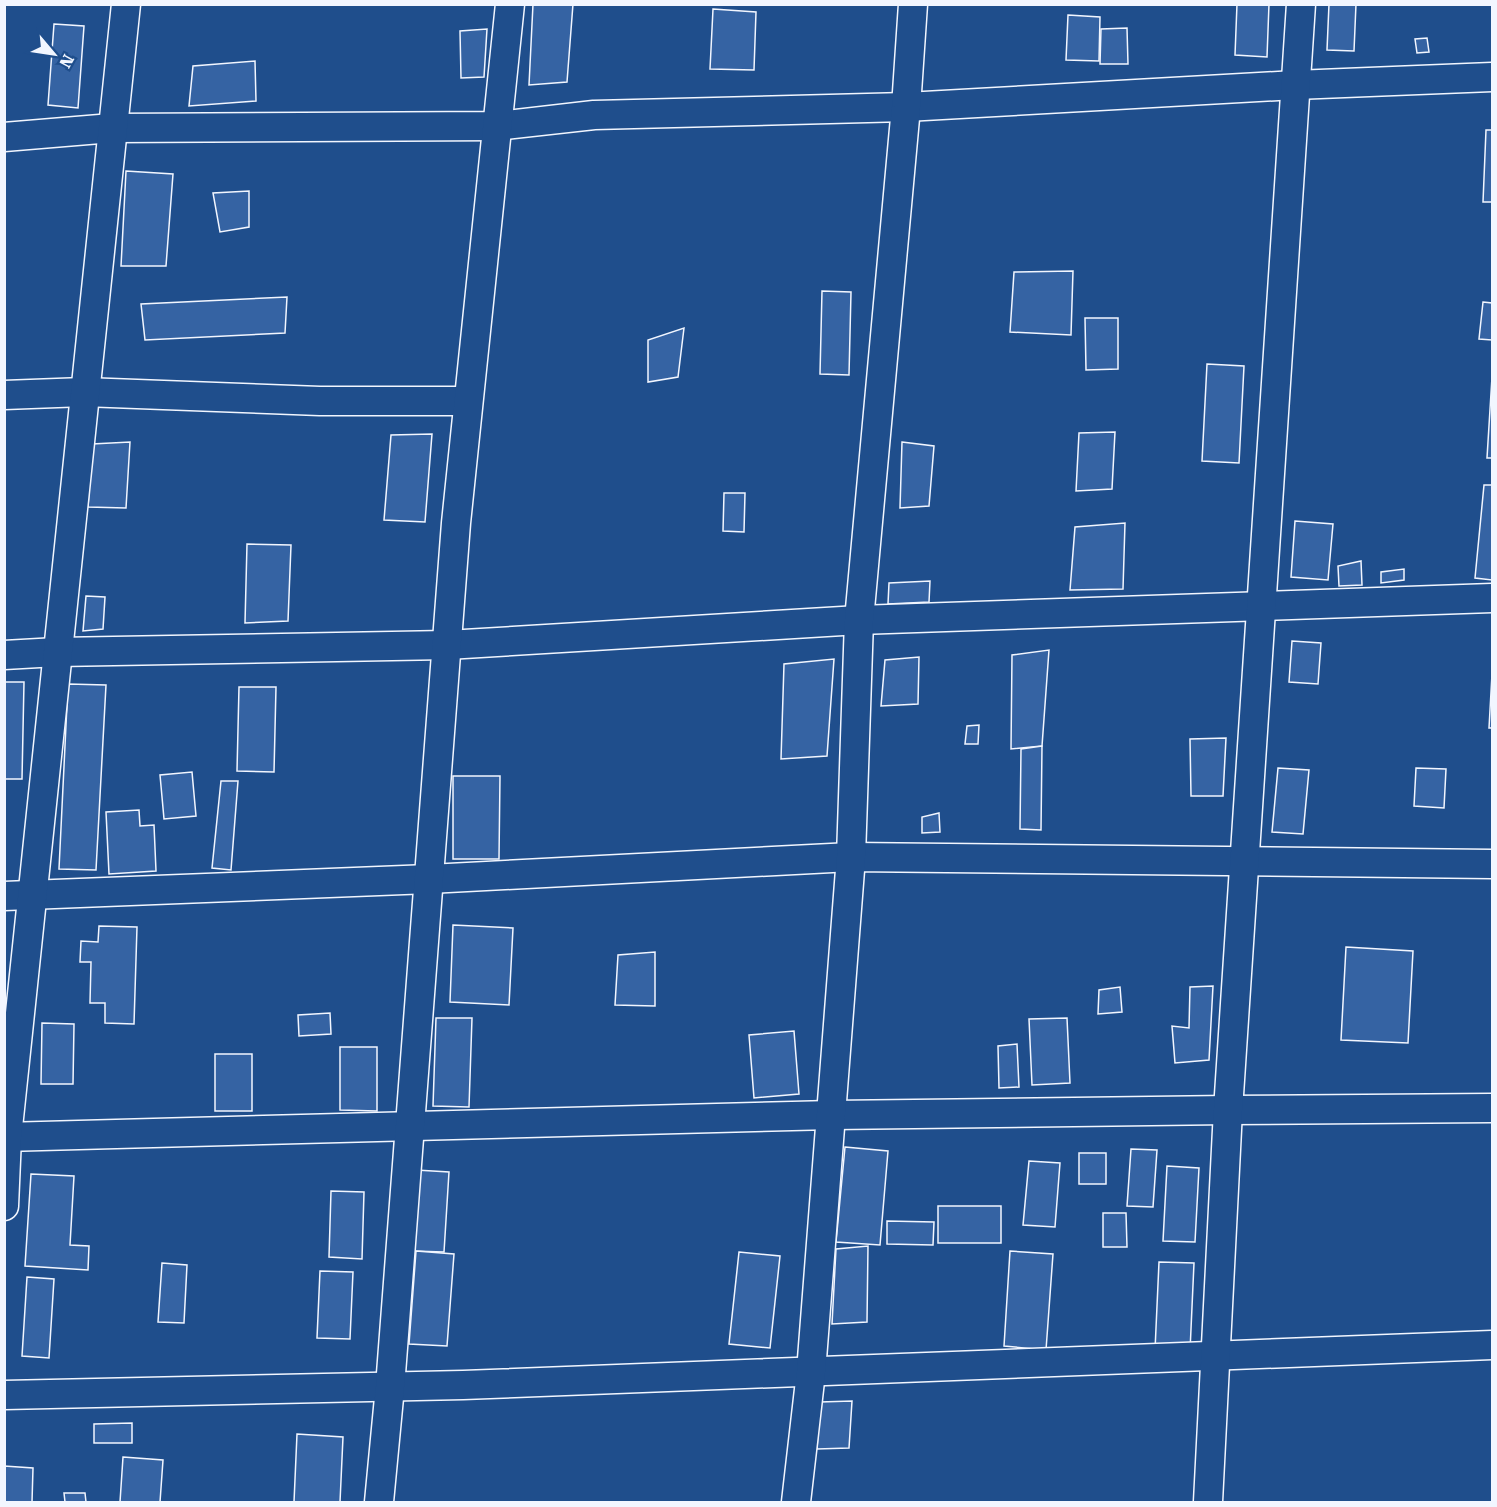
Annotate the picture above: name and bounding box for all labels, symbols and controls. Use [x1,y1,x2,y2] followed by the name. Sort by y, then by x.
[24,24,84,84] north arrow
[55,51,78,71] text: N

